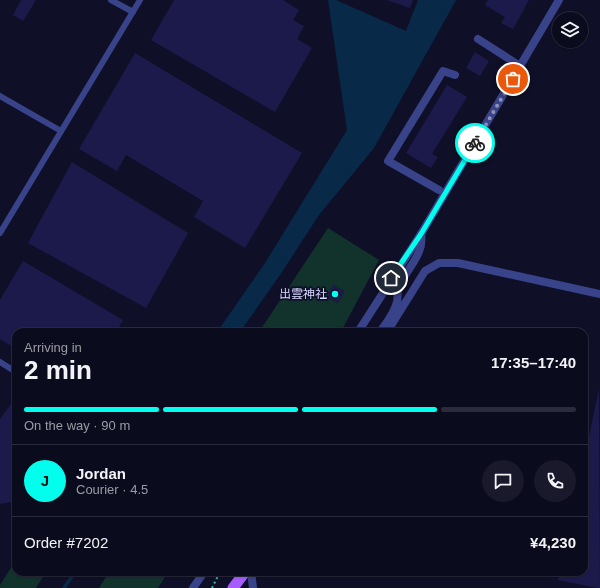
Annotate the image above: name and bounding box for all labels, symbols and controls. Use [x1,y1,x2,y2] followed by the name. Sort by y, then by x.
[552,12,588,48] map controls
[552,12,588,48] button: layers
[496,62,530,96] pin
[502,68,524,90] icon: bag
[455,123,495,163] courier
[464,132,486,154] icon: bike
[374,261,408,295] pin
[380,267,402,289] icon: home
[279,287,327,301] place label: 出雲神社
[330,289,340,299] marker: 出雲神社
[24,340,82,355] text: Arriving in
[491,354,576,371] text: 17:35–17:40
[24,355,92,385] text: 2 min
[24,418,130,433] text: On the way · 90 m
[482,460,524,502] button: chat
[534,460,576,502] button: phone
[76,465,126,482] text: Jordan
[41,472,49,489] text: J
[76,482,148,497] text: Courier · 4.5
[24,534,108,551] text: Order #7202
[530,534,576,551] text: ¥4,230

